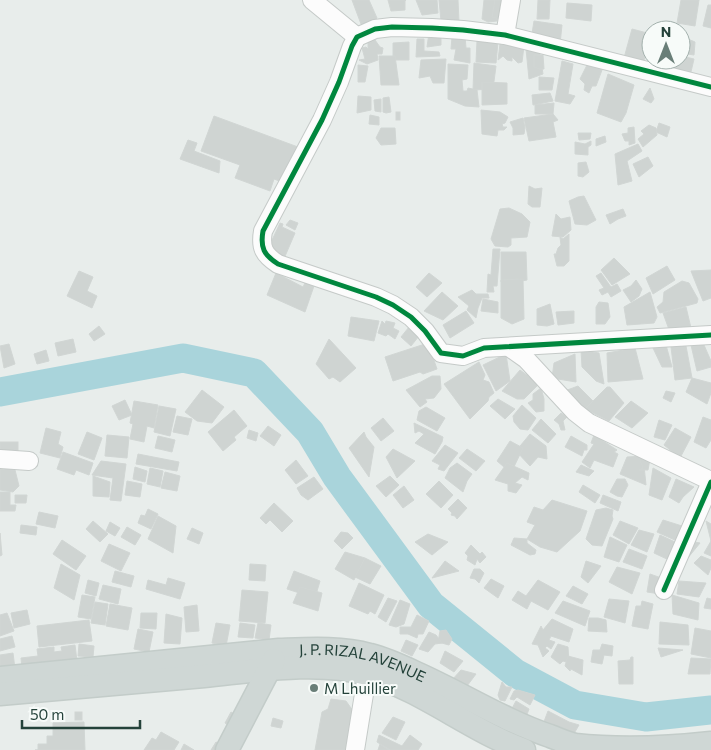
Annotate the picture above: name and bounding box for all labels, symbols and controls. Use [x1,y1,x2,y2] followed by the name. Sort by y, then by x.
[641,20,691,70] north arrow
[661,23,671,40] text: N
[299,640,429,685] street label: J. P. RIZAL AVENUE
[324,679,396,697] place label: M Lhuillier
[308,682,320,694] marker: M Lhuillier
[22,698,140,730] scale bar
[30,705,64,723] text: 50 m

